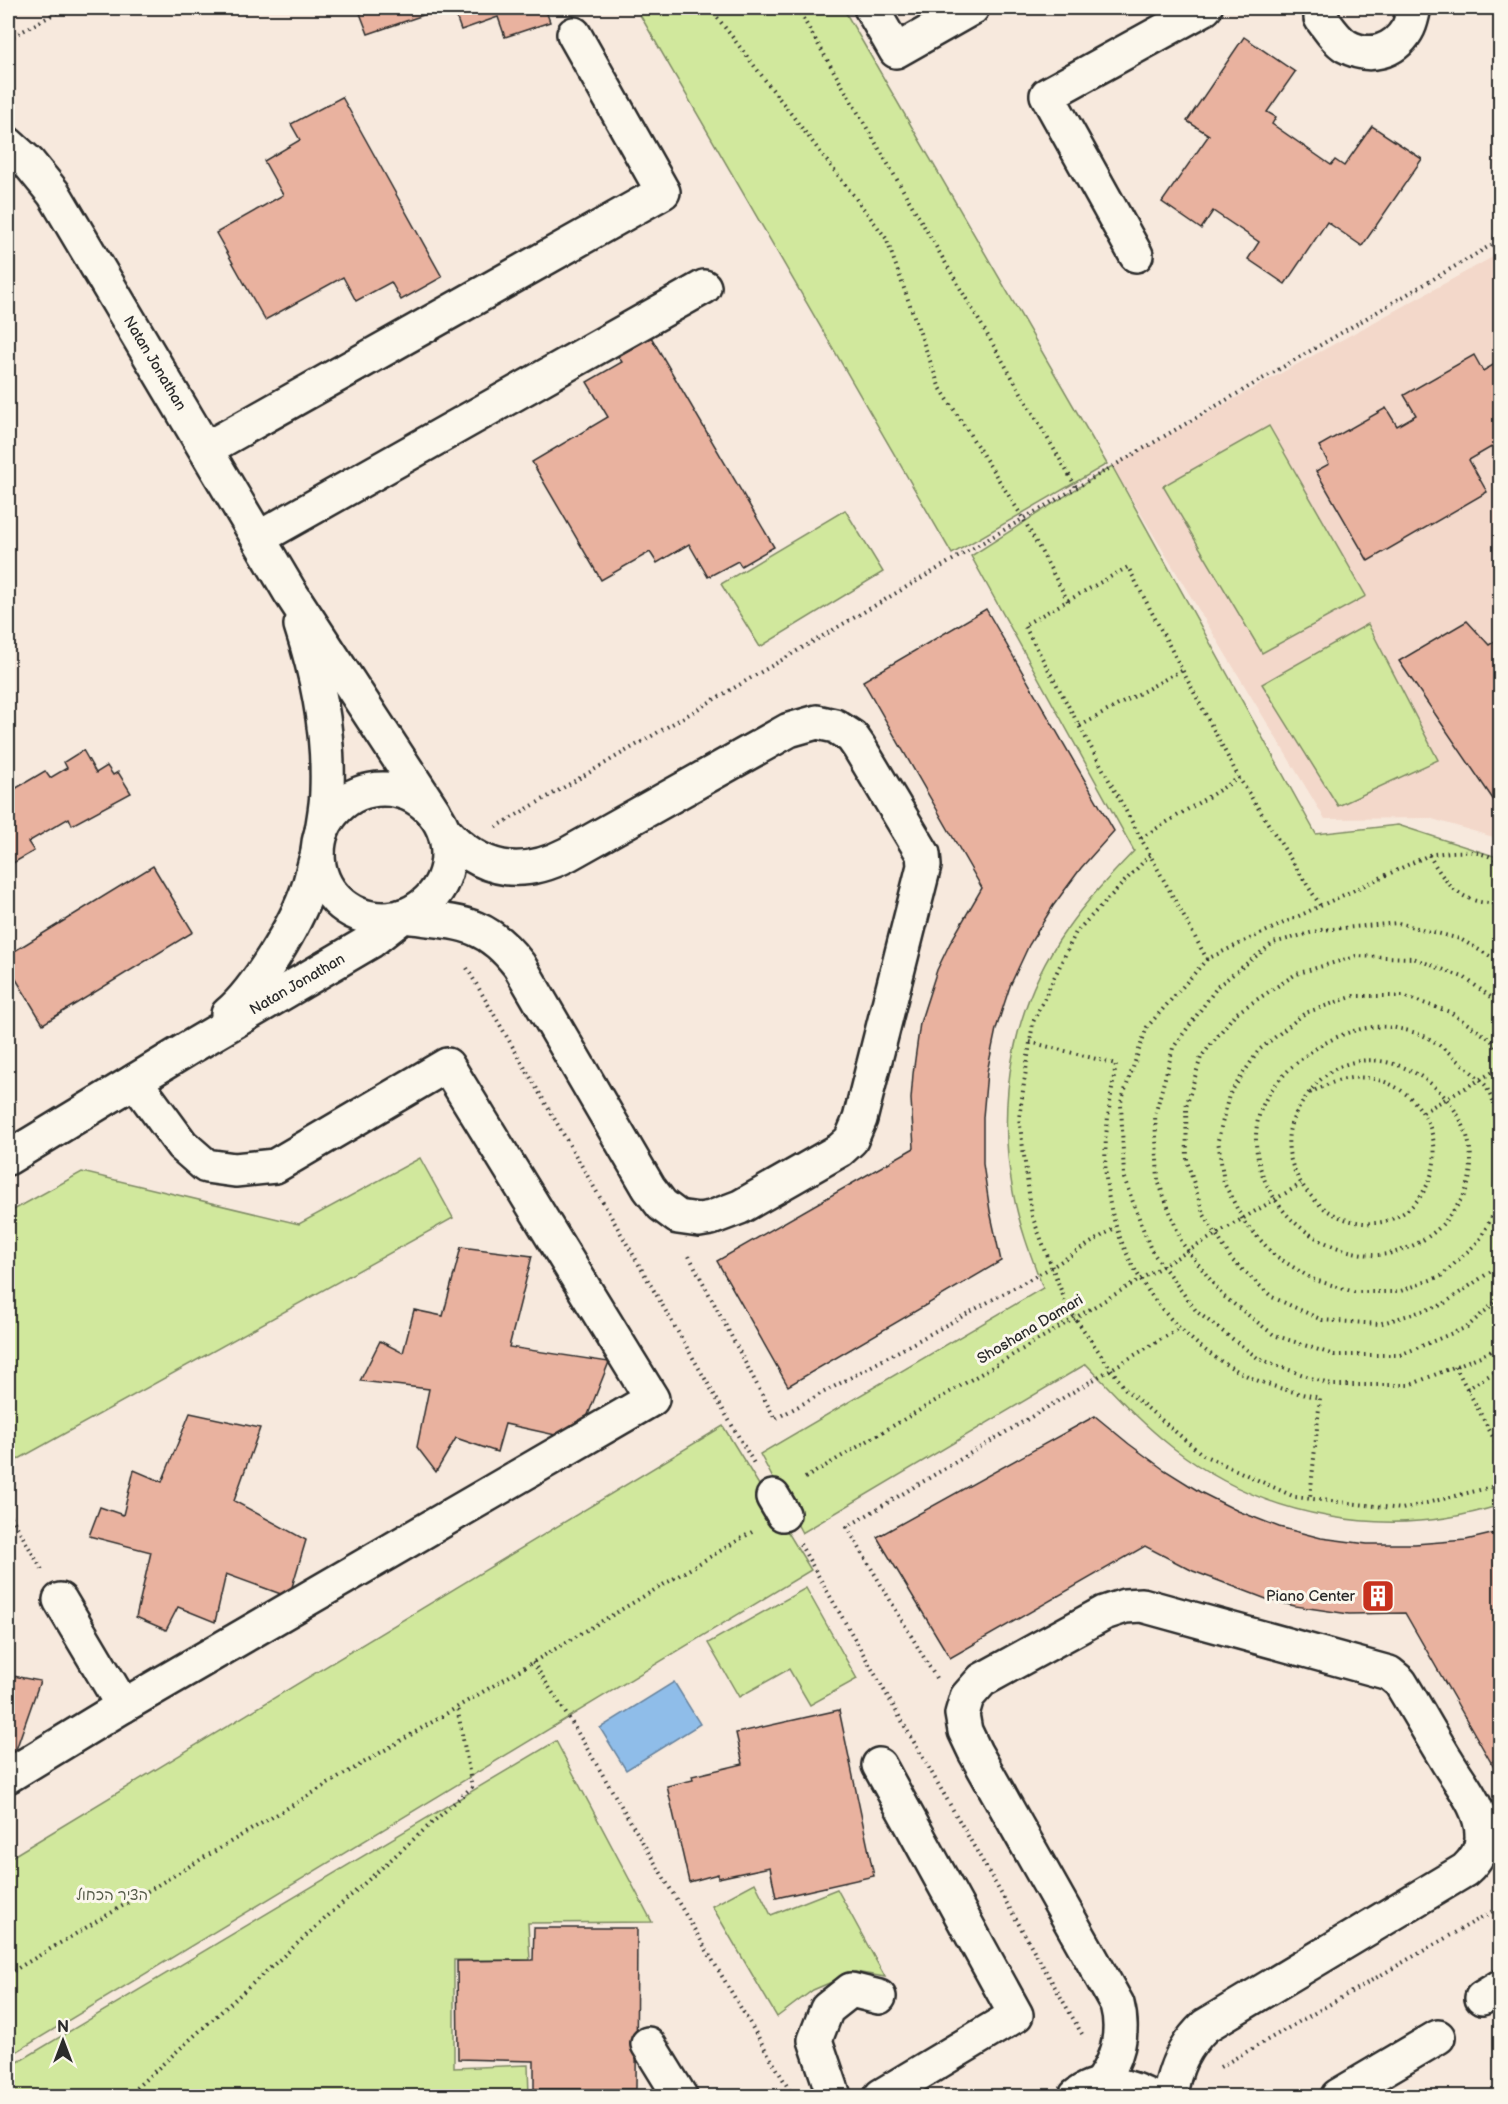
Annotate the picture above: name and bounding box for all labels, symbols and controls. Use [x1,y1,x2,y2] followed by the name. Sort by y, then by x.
[119,313,190,414] street label: Natan Jonathan
[246,949,348,1019] street label: Natan Jonathan
[974,1290,1087,1369] street label: Shoshana Damari
[1360,1578,1396,1614] building icon: Piano Center
[1266,1587,1356,1606] place label: Piano Center
[76,1886,148,1905] park label: הציר הכחול
[33,2011,93,2071] north arrow
[57,2018,69,2037] text: N

